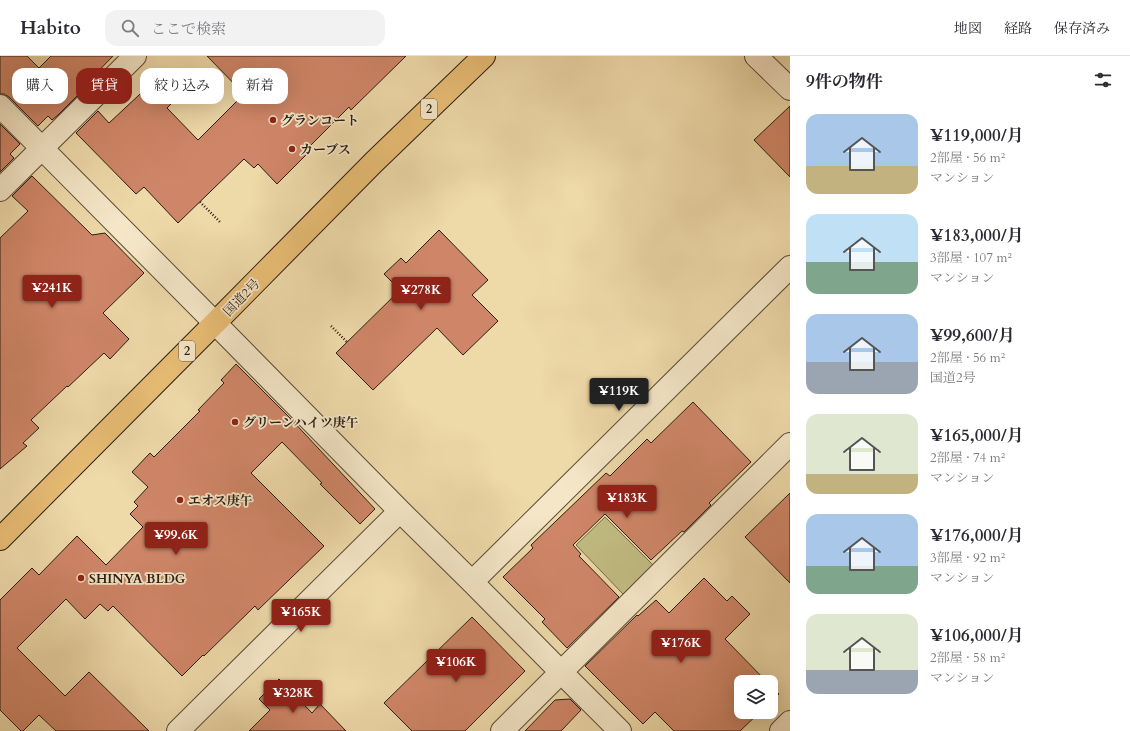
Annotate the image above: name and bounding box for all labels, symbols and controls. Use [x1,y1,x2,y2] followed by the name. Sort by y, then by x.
[105,10,385,46] search box
[20,15,81,41] text: Habito
[119,17,141,39] icon: search
[151,19,226,39] text: ここで検索
[954,19,982,38] text: 地図
[1004,19,1032,38] text: 経路
[1054,19,1110,38] text: 保存済み
[12,68,68,104] chip: 購入
[76,68,132,104] chip: 賃貸
[140,68,224,104] chip: 絞り込み
[232,68,288,104] chip: 新着
[1092,69,1114,91] icon: filters
[806,70,883,93] text: 9件の物件
[421,99,437,119] road number: 2
[281,112,359,130] place label: グランコート
[268,115,278,125] marker: グランコート
[930,124,1024,147] text: ¥119,000/月
[838,130,886,178] icon: home
[300,141,351,159] place label: カーブス
[287,144,297,154] marker: カーブス
[930,149,1005,167] text: 2部屋 · 56 m²
[930,169,994,187] text: マンション
[930,224,1024,247] text: ¥183,000/月
[838,230,886,278] icon: home
[930,249,1012,267] text: 3部屋 · 107 m²
[930,269,994,287] text: マンション
[24,275,80,309] pin: ¥241K
[219,275,264,320] street label: 国道2号
[393,277,449,311] pin: ¥278K
[32,279,72,297] text: ¥241K
[401,281,441,299] text: ¥278K
[930,324,1015,347] text: ¥99,600/月
[838,330,886,378] icon: home
[179,341,195,361] road number: 2
[930,349,1005,367] text: 2部屋 · 56 m²
[930,369,976,387] text: 国道2号
[591,378,647,412] pin: ¥119K
[599,382,639,400] text: ¥119K
[243,414,359,432] place label: グリーンハイツ庚午
[230,417,240,427] marker: グリーンハイツ庚午
[930,424,1024,447] text: ¥165,000/月
[838,430,886,478] icon: home
[930,449,1005,467] text: 2部屋 · 74 m²
[930,469,994,487] text: マンション
[599,485,655,519] pin: ¥183K
[607,489,647,507] text: ¥183K
[188,492,253,510] place label: エオス庚午
[175,495,185,505] marker: エオス庚午
[143,522,209,556] pin: ¥99.6K
[930,524,1024,547] text: ¥176,000/月
[154,526,198,544] text: ¥99.6K
[838,530,886,578] icon: home
[930,549,1005,567] text: 3部屋 · 92 m²
[930,569,994,587] text: マンション
[89,570,186,588] place label: SHINYA BLDG
[76,573,86,583] marker: SHINYA BLDG
[273,599,329,633] pin: ¥165K
[281,603,321,621] text: ¥165K
[930,624,1024,647] text: ¥106,000/月
[653,630,709,664] pin: ¥176K
[838,630,886,678] icon: home
[661,634,701,652] text: ¥176K
[428,649,484,683] pin: ¥106K
[930,649,1005,667] text: 2部屋 · 58 m²
[436,653,476,671] text: ¥106K
[930,669,994,687] text: マンション
[734,675,778,719] map controls
[734,675,778,719] button: layers
[265,680,321,714] pin: ¥328K
[273,684,313,702] text: ¥328K

